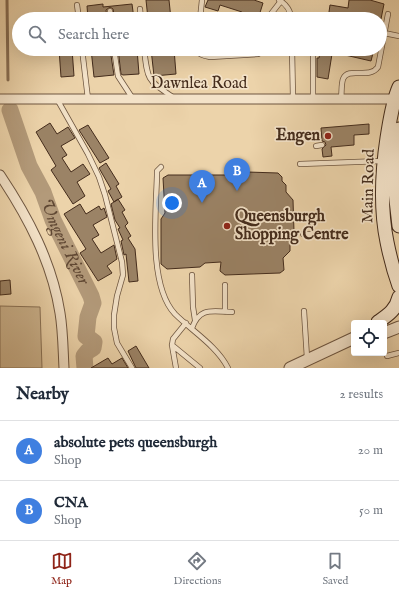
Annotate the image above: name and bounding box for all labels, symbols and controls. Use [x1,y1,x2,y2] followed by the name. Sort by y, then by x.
[12,12,387,56] search box
[26,23,48,45] icon: search
[58,25,129,44] text: Search here
[151,74,248,94] street label: Dawnlea Road
[276,126,320,146] place label: Engen
[323,131,333,141] marker: Engen
[358,148,380,223] street label: Main Road
[224,158,250,191] pin: B
[189,170,215,203] pin: A
[162,193,182,213] your location
[36,196,95,289] water label: Umgeni River
[235,207,349,245] place label: Queensburgh Shopping Centre
[222,221,232,231] marker: Queensburgh Shopping Centre
[351,320,387,356] map controls
[351,320,387,356] button: locate
[16,384,69,405] text: Nearby
[339,386,383,403] text: 2 results
[54,433,217,452] text: absolute pets queensburgh
[25,442,33,459] text: A
[358,442,383,459] text: 20 m
[54,452,82,469] text: Shop
[54,493,88,512] text: CNA
[25,502,33,519] text: B
[359,502,383,519] text: 50 m
[54,512,82,529] text: Shop
[51,550,73,588] tab: Map
[174,550,221,588] tab: Directions
[322,550,348,588] tab: Saved

